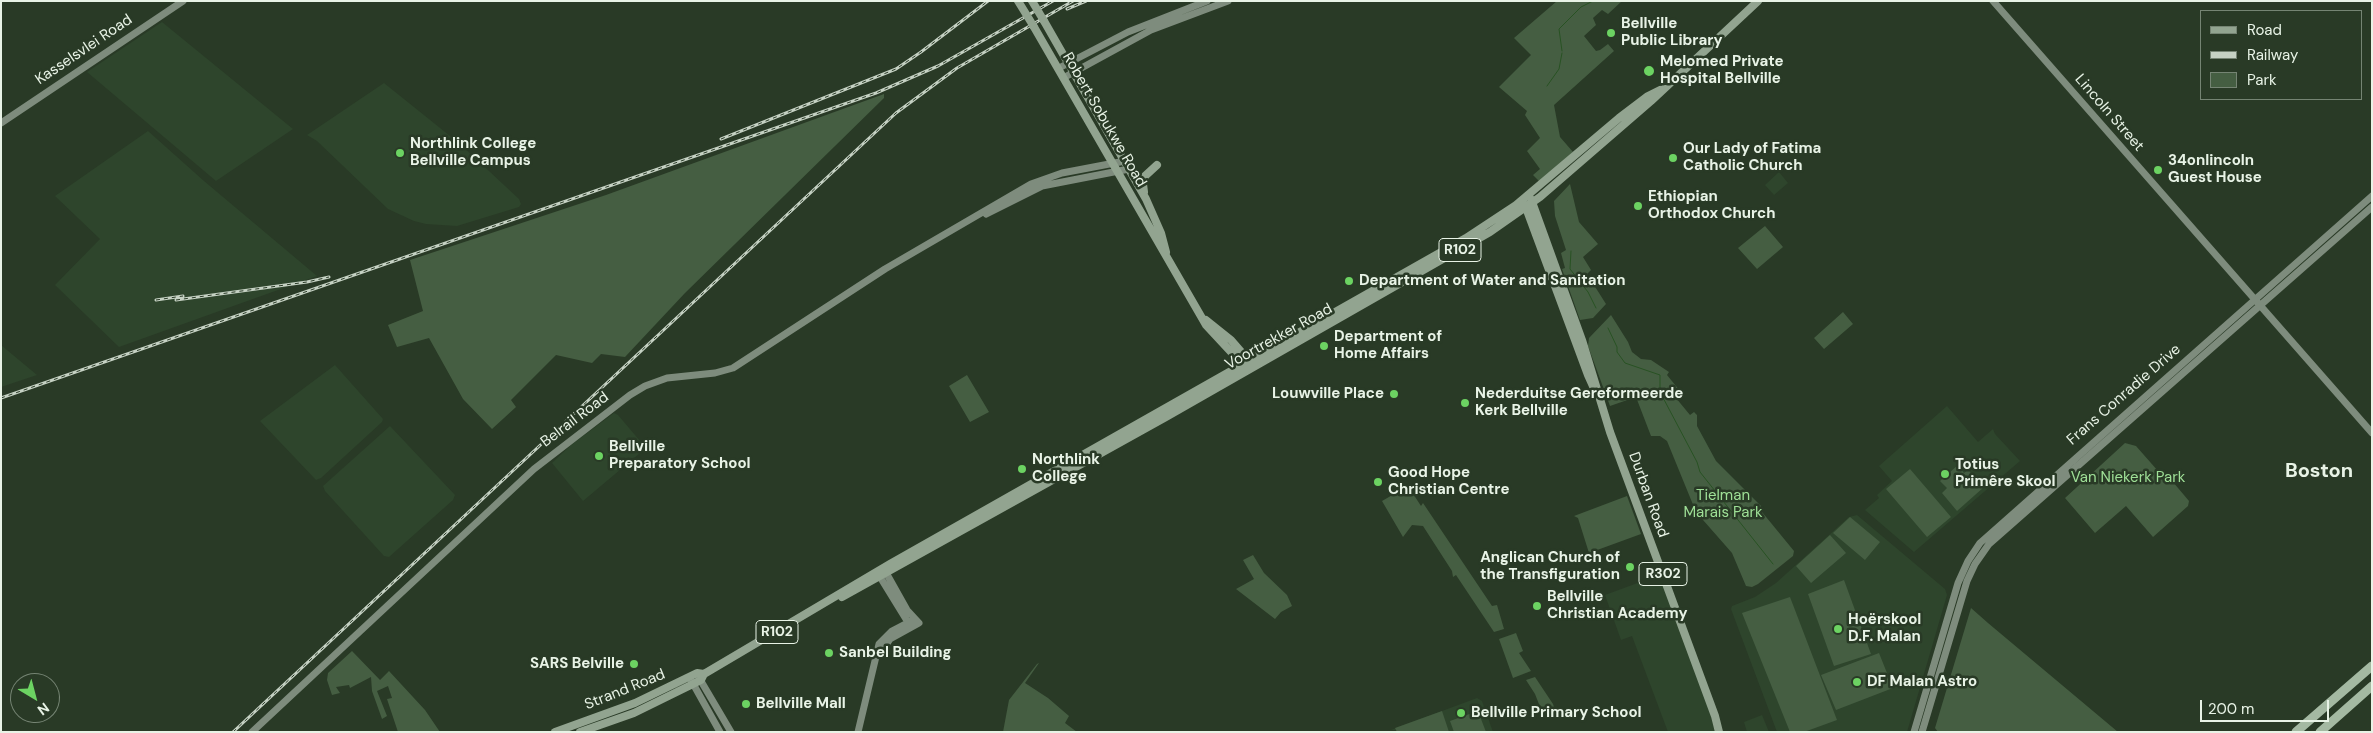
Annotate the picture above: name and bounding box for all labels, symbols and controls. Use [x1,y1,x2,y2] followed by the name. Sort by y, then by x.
[2200,10,2363,100] legend
[32,11,136,89] street label: Kasselsvlei Road
[1621,15,1722,50] place label: Bellville Public Library
[2247,20,2282,40] text: Road
[1605,27,1617,39] marker: Bellville Public Library
[2247,45,2298,65] text: Railway
[1058,50,1150,190] street label: Robert Sobukwe Road
[1660,53,1783,88] place label: Melomed Private Hospital Bellville
[1642,64,1656,78] marker: Melomed Private Hospital Bellville
[2247,70,2277,90] text: Park
[2071,71,2147,155] street label: Lincoln Street
[410,135,536,170] place label: Northlink College Bellville Campus
[1683,140,1821,175] place label: Our Lady of Fatima Catholic Church
[394,147,406,159] marker: Northlink College Bellville Campus
[1667,152,1679,164] marker: Our Lady of Fatima Catholic Church
[2168,152,2262,187] place label: 34onlincoln Guest House
[2152,164,2164,176] marker: 34onlincoln Guest House
[1648,188,1775,223] place label: Ethiopian Orthodox Church
[1632,200,1644,212] marker: Ethiopian Orthodox Church
[1439,238,1481,262] road number: R102
[1359,272,1625,290] place label: Department of Water and Sanitation
[1343,275,1355,287] marker: Department of Water and Sanitation
[1222,300,1336,374] street label: Voortrekker Road
[1334,328,1442,363] place label: Department of Home Affairs
[1318,340,1330,352] marker: Department of Home Affairs
[2063,341,2185,449] street label: Frans Conradie Drive
[1272,385,1384,403] place label: Louwville Place
[1475,385,1683,420] place label: Nederduitse Gereformeerde Kerk Bellville
[1388,388,1400,400] marker: Louwville Place
[537,389,613,451] street label: Belrail Road
[1459,397,1471,409] marker: Nederduitse Gereformeerde Kerk Bellville
[609,438,751,473] place label: Bellville Preparatory School
[593,450,605,462] marker: Bellville Preparatory School
[1624,450,1672,540] street label: Durban Road
[1032,451,1100,486] place label: Northlink College
[1955,456,2056,491] place label: Totius Primêre Skool
[2285,460,2353,484] district label: Boston
[1016,463,1028,475] marker: Northlink College
[1388,464,1509,499] place label: Good Hope Christian Centre
[1939,468,1951,480] marker: Totius Primêre Skool
[2071,469,2185,487] park label: Van Niekerk Park
[1372,476,1384,488] marker: Good Hope Christian Centre
[1683,487,1763,522] park label: Tielman Marais Park
[1480,549,1620,584] place label: Anglican Church of the Transfiguration
[1624,561,1636,573] marker: Anglican Church of the Transfiguration
[1639,562,1687,586] road number: R302
[1547,588,1687,623] place label: Bellville Christian Academy
[1531,600,1543,612] marker: Bellville Christian Academy
[1848,611,1921,646] place label: Hoërskool D.F. Malan
[756,620,798,644] road number: R102
[1832,623,1844,635] marker: Hoërskool D.F. Malan
[839,644,952,662] place label: Sanbel Building
[823,647,835,659] marker: Sanbel Building
[530,655,624,673] place label: SARS Belville
[628,658,640,670] marker: SARS Belville
[582,666,668,714] street label: Strand Road
[10,673,60,723] north arrow
[1867,673,1977,691] place label: DF Malan Astro
[1851,676,1863,688] marker: DF Malan Astro
[2203,690,2332,722] scale bar
[756,695,846,713] place label: Bellville Mall
[740,698,752,710] marker: Bellville Mall
[34,699,53,719] text: N
[2208,699,2254,719] text: 200 m
[1471,704,1642,722] place label: Bellville Primary School
[1455,707,1467,719] marker: Bellville Primary School

